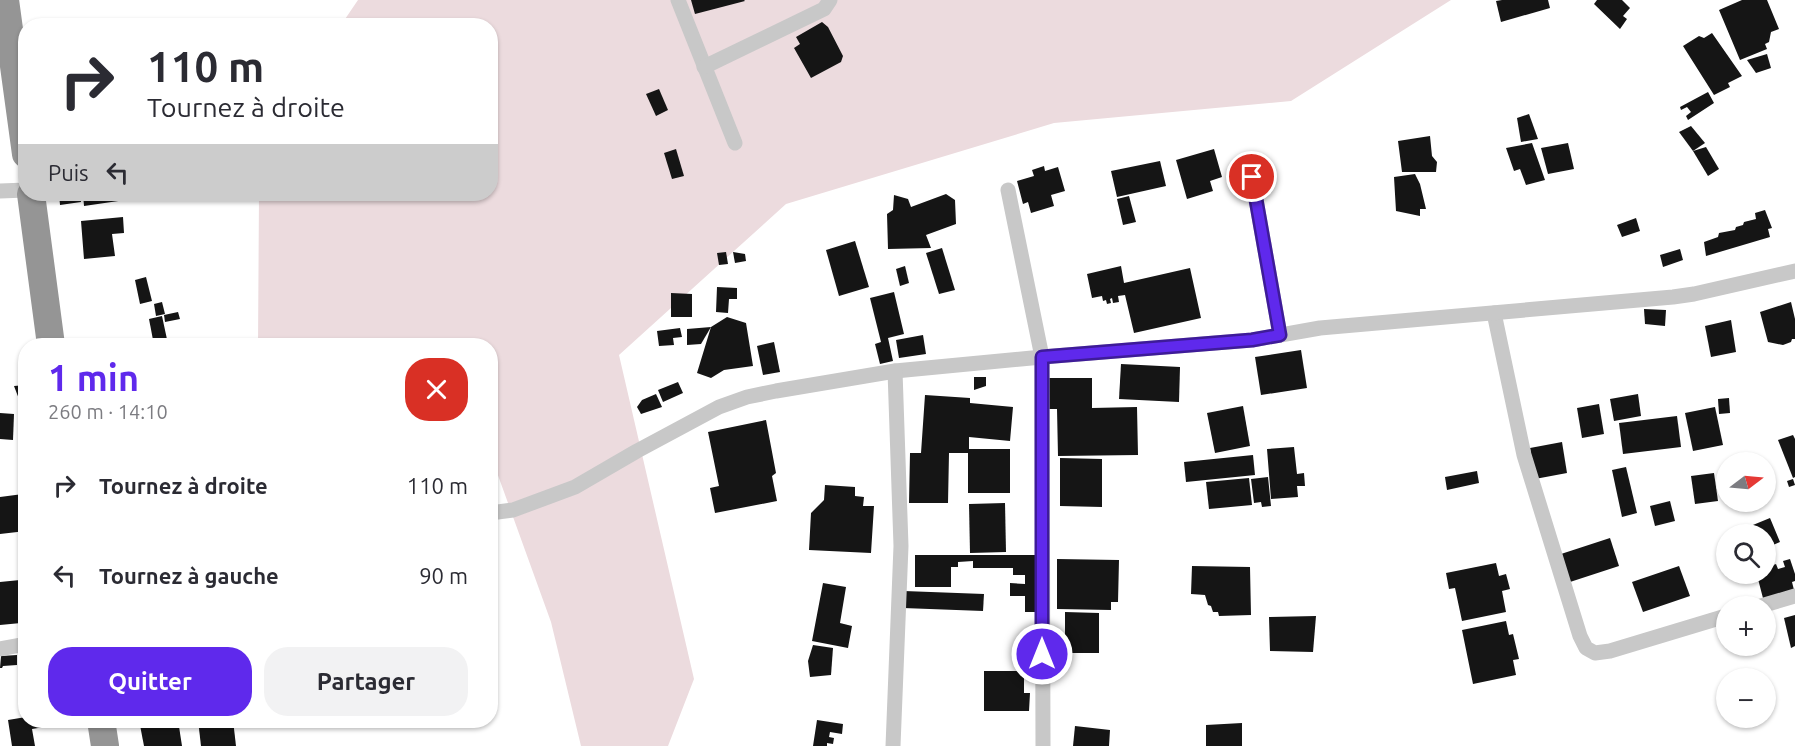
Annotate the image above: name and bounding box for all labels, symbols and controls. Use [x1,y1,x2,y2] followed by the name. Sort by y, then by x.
[48,42,126,120] icon: right
[147,43,264,90] text: 110 m
[147,92,345,122] text: Tournez à droite
[1226,151,1277,202] pin
[101,156,134,189] icon: left
[48,160,89,185] text: Puis
[1235,160,1268,193] icon: arrive
[48,357,139,398] text: 1 min
[405,358,468,421] button: close
[48,400,168,423] text: 260 m · 14:10
[1716,452,1776,512] north arrow
[1716,452,1776,728] map controls
[48,469,81,502] icon: right
[99,473,268,498] text: Tournez à droite
[407,473,468,498] text: 110 m
[1716,524,1776,584] button: search
[48,559,81,592] icon: left
[99,563,279,588] text: Tournez à gauche
[419,563,468,588] text: 90 m
[1716,596,1776,656] button: +
[1010,622,1074,686] position arrow
[48,647,252,716] button: Quitter
[264,647,468,716] button: Partager
[1716,668,1776,728] button: −

